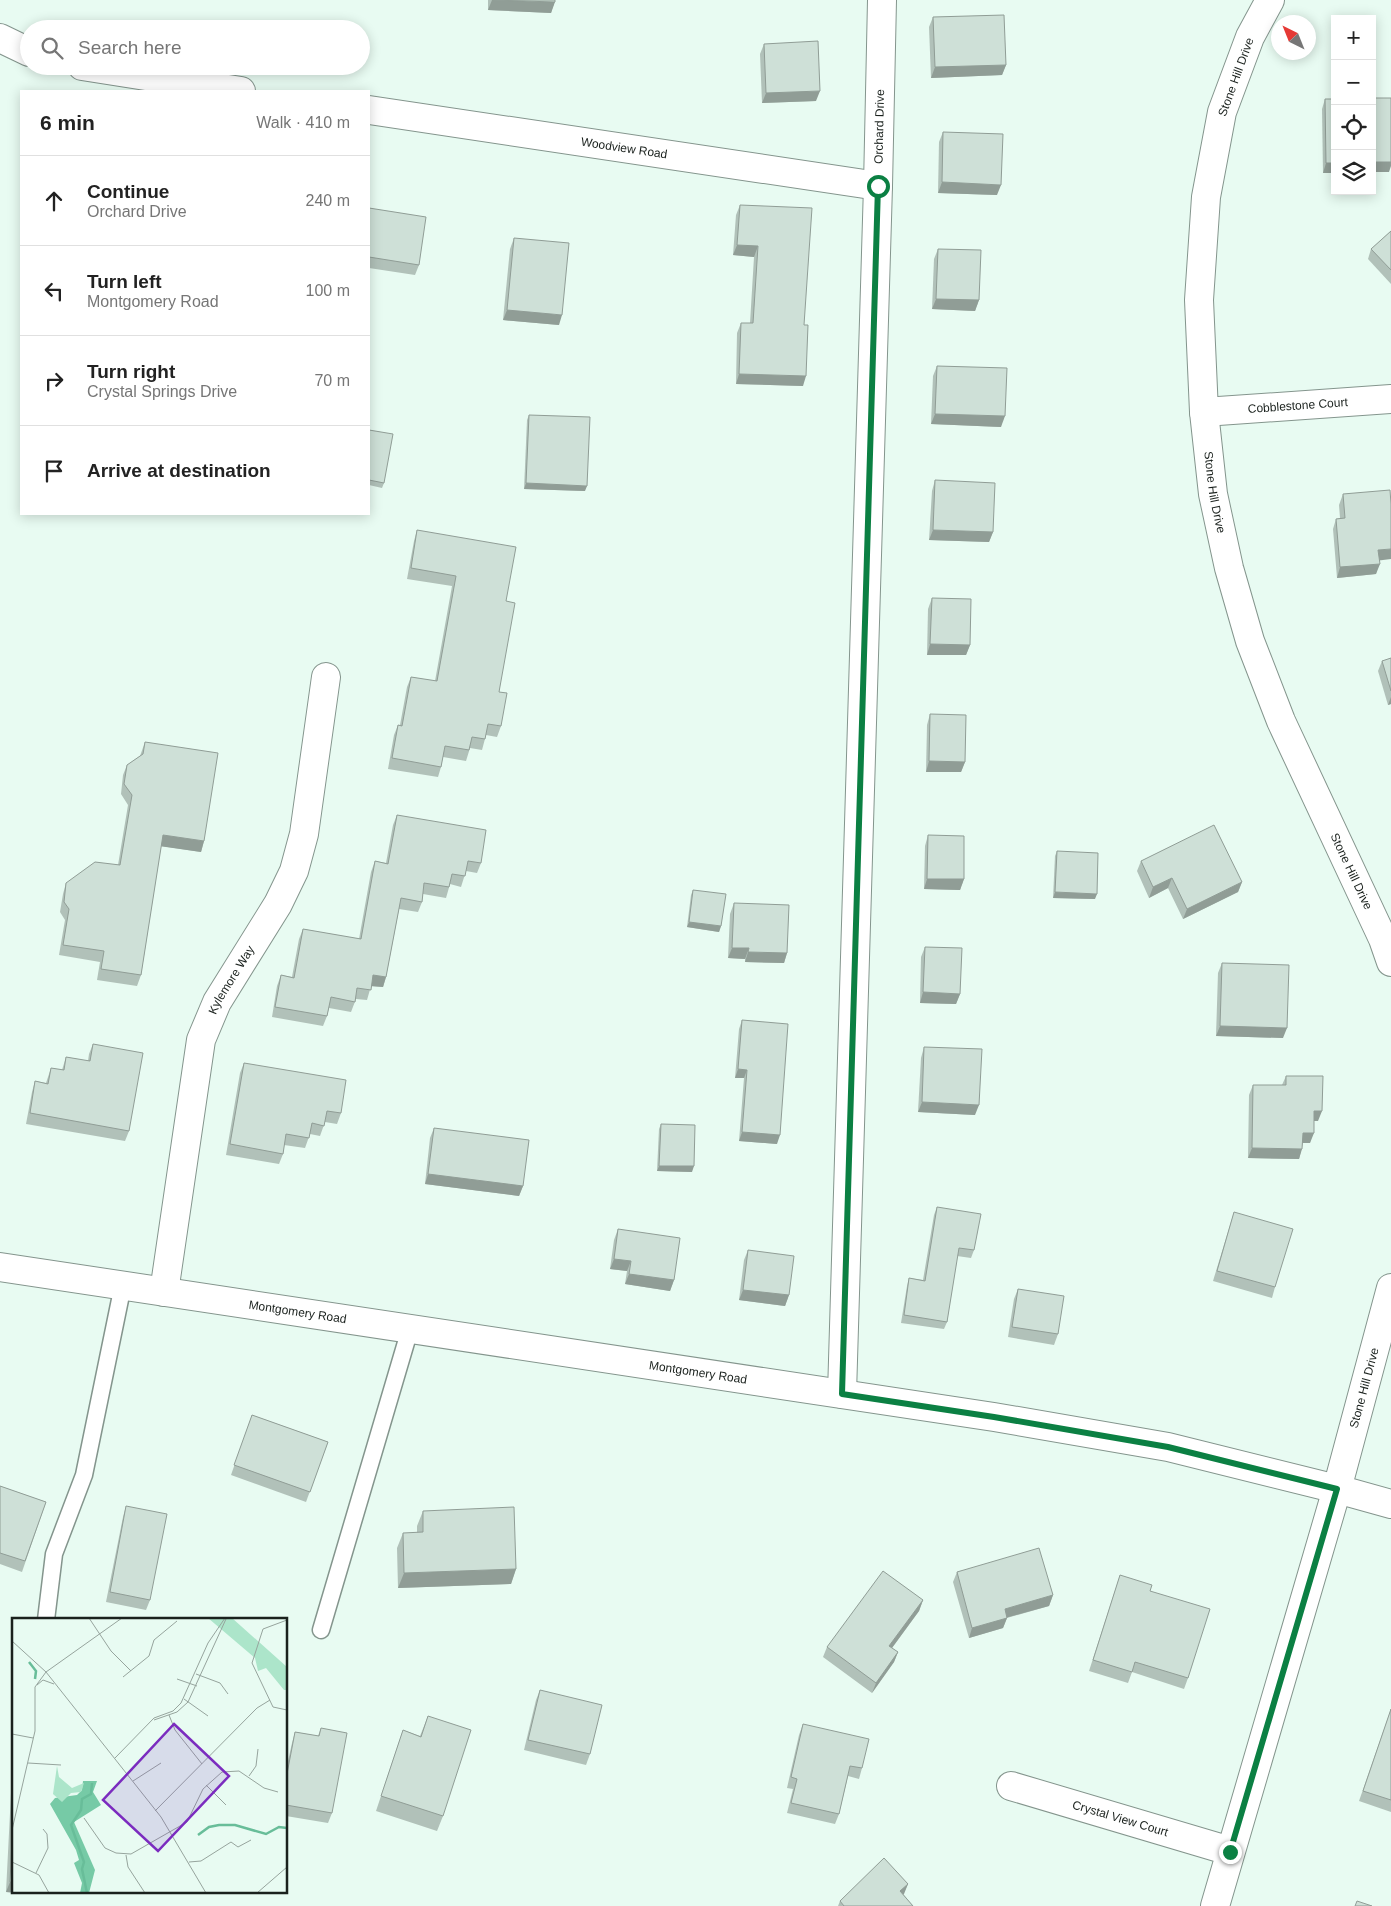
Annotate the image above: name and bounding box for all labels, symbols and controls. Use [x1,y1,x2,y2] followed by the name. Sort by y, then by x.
[1271,15,1316,60] north arrow
[1331,15,1376,195] map controls
[1331,15,1376,60] button: +
[20,20,370,75] search box
[38,34,66,62] icon: search
[1215,35,1257,118] street label: Stone Hill Drive
[78,37,182,58] text: Search here
[1331,60,1376,105] button: −
[871,89,887,164] street label: Orchard Drive
[1331,105,1376,150] button: locate
[40,111,95,134] text: 6 min
[256,114,350,131] text: Walk · 410 m
[580,135,668,161] street label: Woodview Road
[1331,150,1376,195] button: layers
[867,175,890,198] route start
[87,181,169,202] text: Continue
[40,187,68,215] icon: ahead
[306,192,350,209] text: 240 m
[87,203,187,220] text: Orchard Drive
[87,271,162,292] text: Turn left
[40,277,68,305] icon: left
[306,282,350,299] text: 100 m
[87,293,219,310] text: Montgomery Road
[87,361,175,382] text: Turn right
[40,367,68,395] icon: right
[314,372,350,389] text: 70 m
[87,383,237,400] text: Crystal Springs Drive
[1247,395,1349,416] street label: Cobblestone Court
[1201,451,1228,535] street label: Stone Hill Drive
[40,457,68,485] icon: arrive
[87,460,271,481] text: Arrive at destination
[1327,831,1375,912] street label: Stone Hill Drive
[206,943,257,1016] street label: Kylemore Way
[248,1298,348,1326] street label: Montgomery Road
[1347,1346,1382,1430] street label: Stone Hill Drive
[648,1358,748,1387] street label: Montgomery Road
[12,1618,288,1894] inset map
[1071,1798,1170,1839] street label: Crystal View Court
[1219,1841,1242,1864] route end

